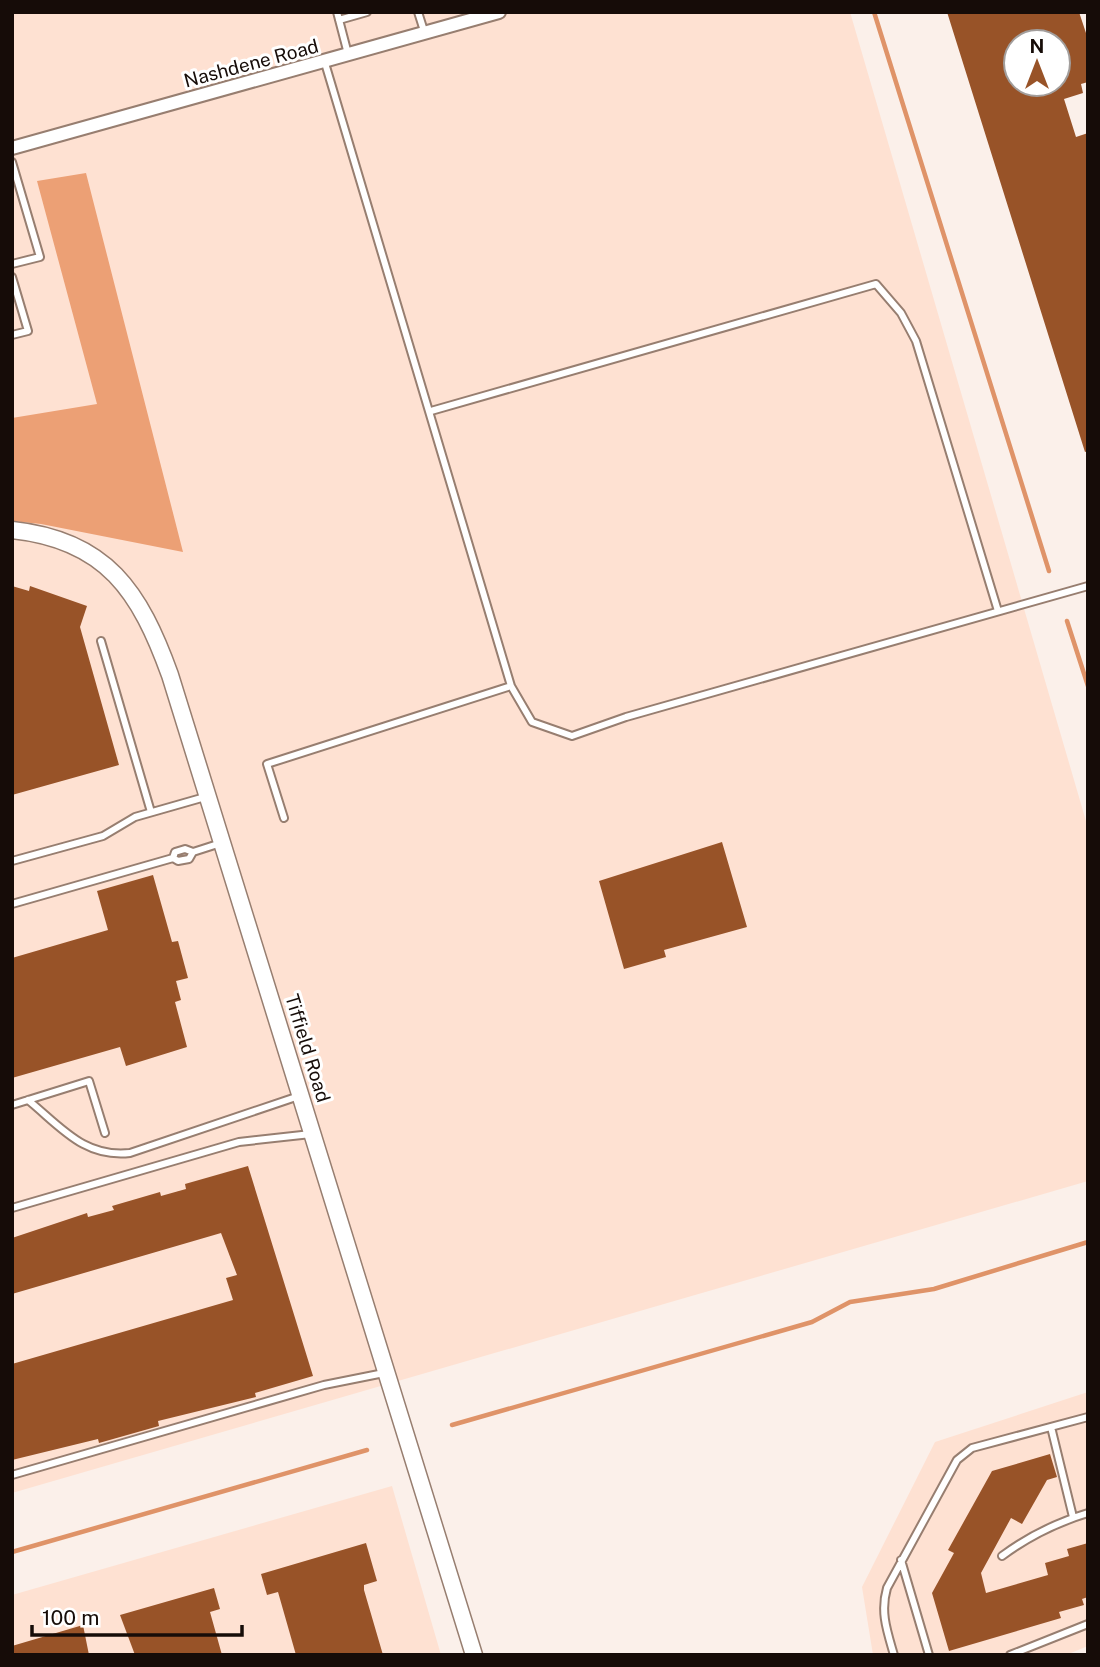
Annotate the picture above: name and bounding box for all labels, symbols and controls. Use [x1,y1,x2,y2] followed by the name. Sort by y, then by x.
[1002,28,1072,98] north arrow
[181,34,321,92] street label: Nashdene Road
[1030,35,1044,57] text: N
[281,991,335,1105] street label: Tiffield Road
[32,1594,242,1638] scale bar
[42,1605,99,1630] text: 100 m

